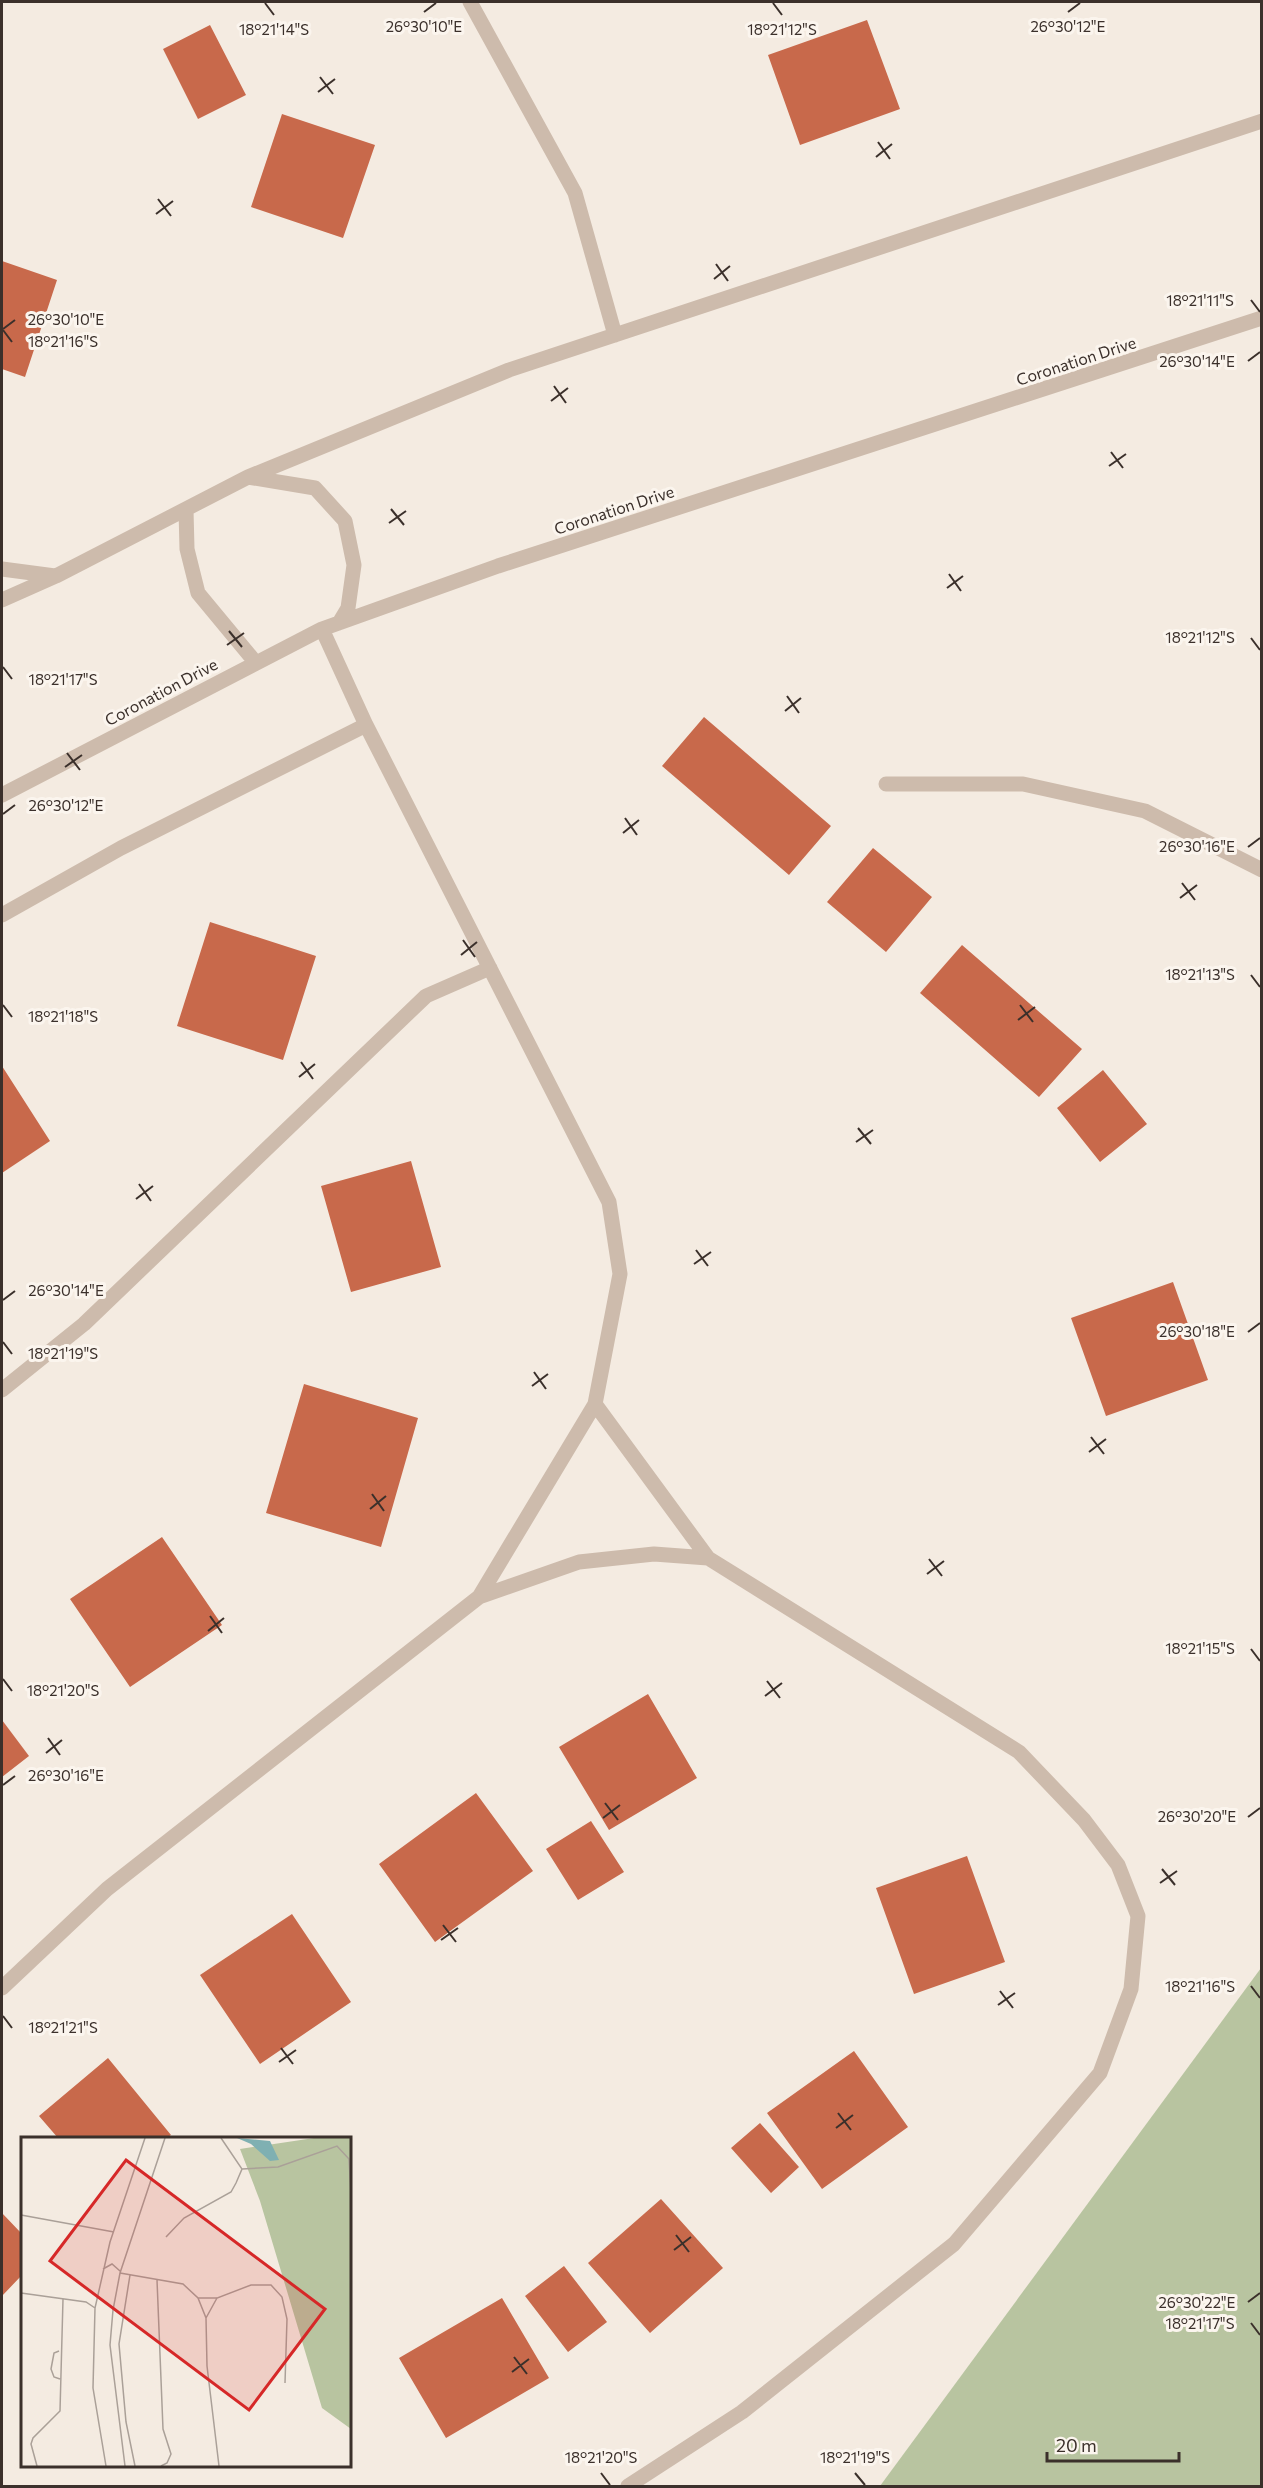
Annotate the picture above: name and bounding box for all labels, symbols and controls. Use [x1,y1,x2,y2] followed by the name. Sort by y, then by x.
[386,17,462,35] text: 26°30'10"E
[1031,17,1106,35] text: 26°30'12"E
[239,20,309,38] text: 18°21'14"S
[747,20,817,38] text: 18°21'12"S
[1166,291,1234,309] text: 18°21'11"S
[28,310,104,328] text: 26°30'10"E
[28,332,98,350] text: 18°21'16"S
[1014,332,1138,389] street label: Coronation Drive
[1159,352,1235,370] text: 26°30'14"E
[552,481,676,538] street label: Coronation Drive
[1165,628,1235,646] text: 18°21'12"S
[101,654,220,729] street label: Coronation Drive
[28,670,98,688] text: 18°21'17"S
[29,796,104,814] text: 26°30'12"E
[1159,837,1235,855] text: 26°30'16"E
[1165,965,1235,983] text: 18°21'13"S
[28,1007,98,1025] text: 18°21'18"S
[28,1281,104,1299] text: 26°30'14"E
[1159,1322,1235,1340] text: 26°30'18"E
[28,1344,98,1362] text: 18°21'19"S
[1165,1639,1235,1657] text: 18°21'15"S
[27,1681,100,1699] text: 18°21'20"S
[28,1766,104,1784] text: 26°30'16"E
[1158,1807,1236,1825] text: 26°30'20"E
[1165,1977,1235,1995] text: 18°21'16"S
[28,2018,98,2036] text: 18°21'21"S
[21,2137,351,2467] inset map
[1159,2293,1236,2311] text: 26°30'22"E
[1165,2314,1235,2332] text: 18°21'17"S
[1047,2425,1179,2463] scale bar
[1056,2434,1097,2456] text: 20 m
[565,2448,638,2466] text: 18°21'20"S
[820,2448,890,2466] text: 18°21'19"S

